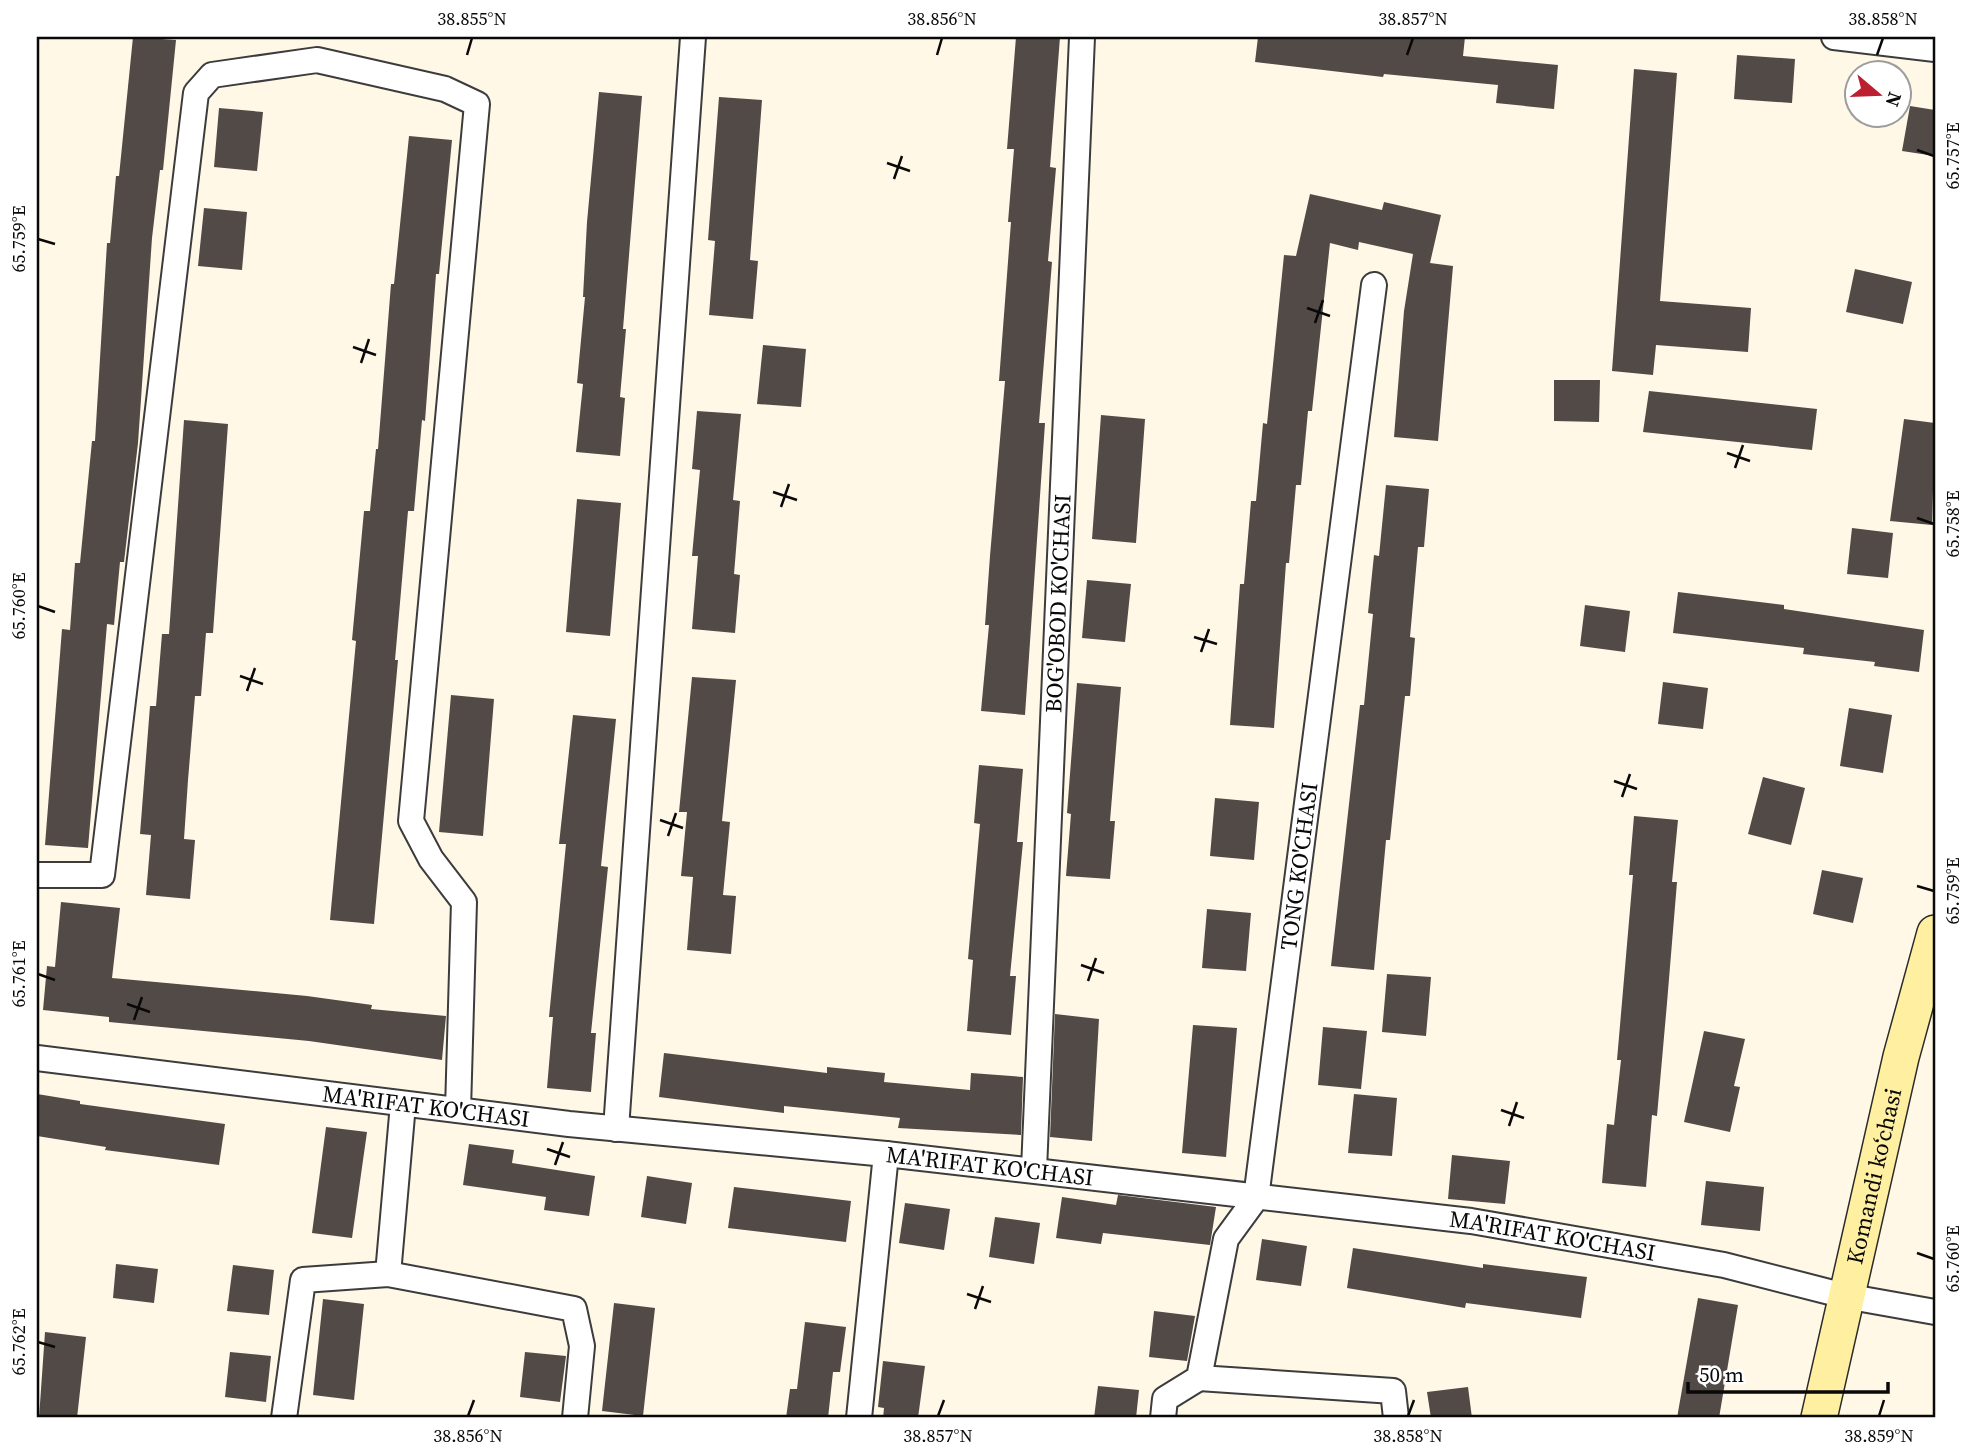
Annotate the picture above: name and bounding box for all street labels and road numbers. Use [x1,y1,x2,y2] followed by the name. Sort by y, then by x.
[1037,493,1079,714] street label: BOG'OBOD KO'CHASI
[1272,780,1326,952] street label: TONG KO'CHASI
[321,1078,531,1135] street label: MA'RIFAT KO'CHASI
[1838,1085,1909,1267] street label: Komandi ko‘chasi
[884,1138,1095,1194] street label: MA'RIFAT KO'CHASI
[1448,1203,1658,1269] street label: MA'RIFAT KO'CHASI

